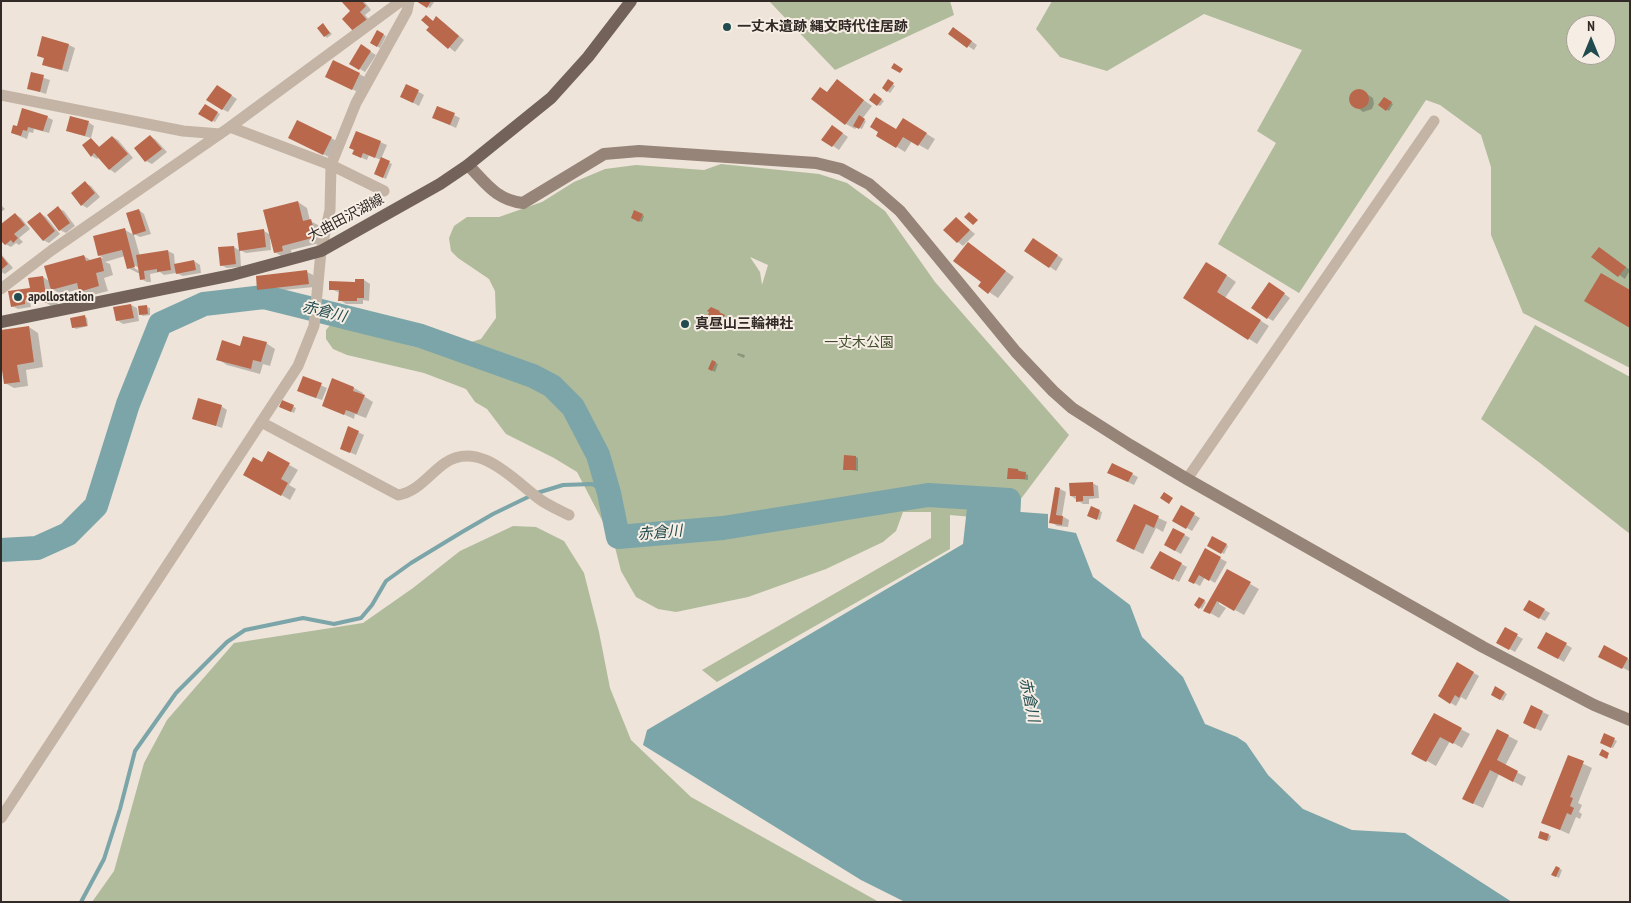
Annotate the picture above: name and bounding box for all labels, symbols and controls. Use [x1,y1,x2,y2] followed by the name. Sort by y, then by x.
[1566,15,1616,65] north arrow
[1587,17,1595,35] text: N
[737,19,908,35] place label: 一丈木遺跡 縄文時代住居跡
[721,21,733,33] marker: 一丈木遺跡 縄文時代住居跡
[305,191,387,245] street label: 大曲田沢湖線
[28,289,94,305] place label: apollostation
[12,291,24,303] marker: apollostation
[300,298,348,326] water label: 赤倉川
[695,316,793,332] place label: 真昼山三輪神社
[679,318,691,330] marker: 真昼山三輪神社
[824,335,894,351] park label: 一丈木公園
[637,522,683,544] water label: 赤倉川
[1016,676,1042,724] water label: 赤倉川

